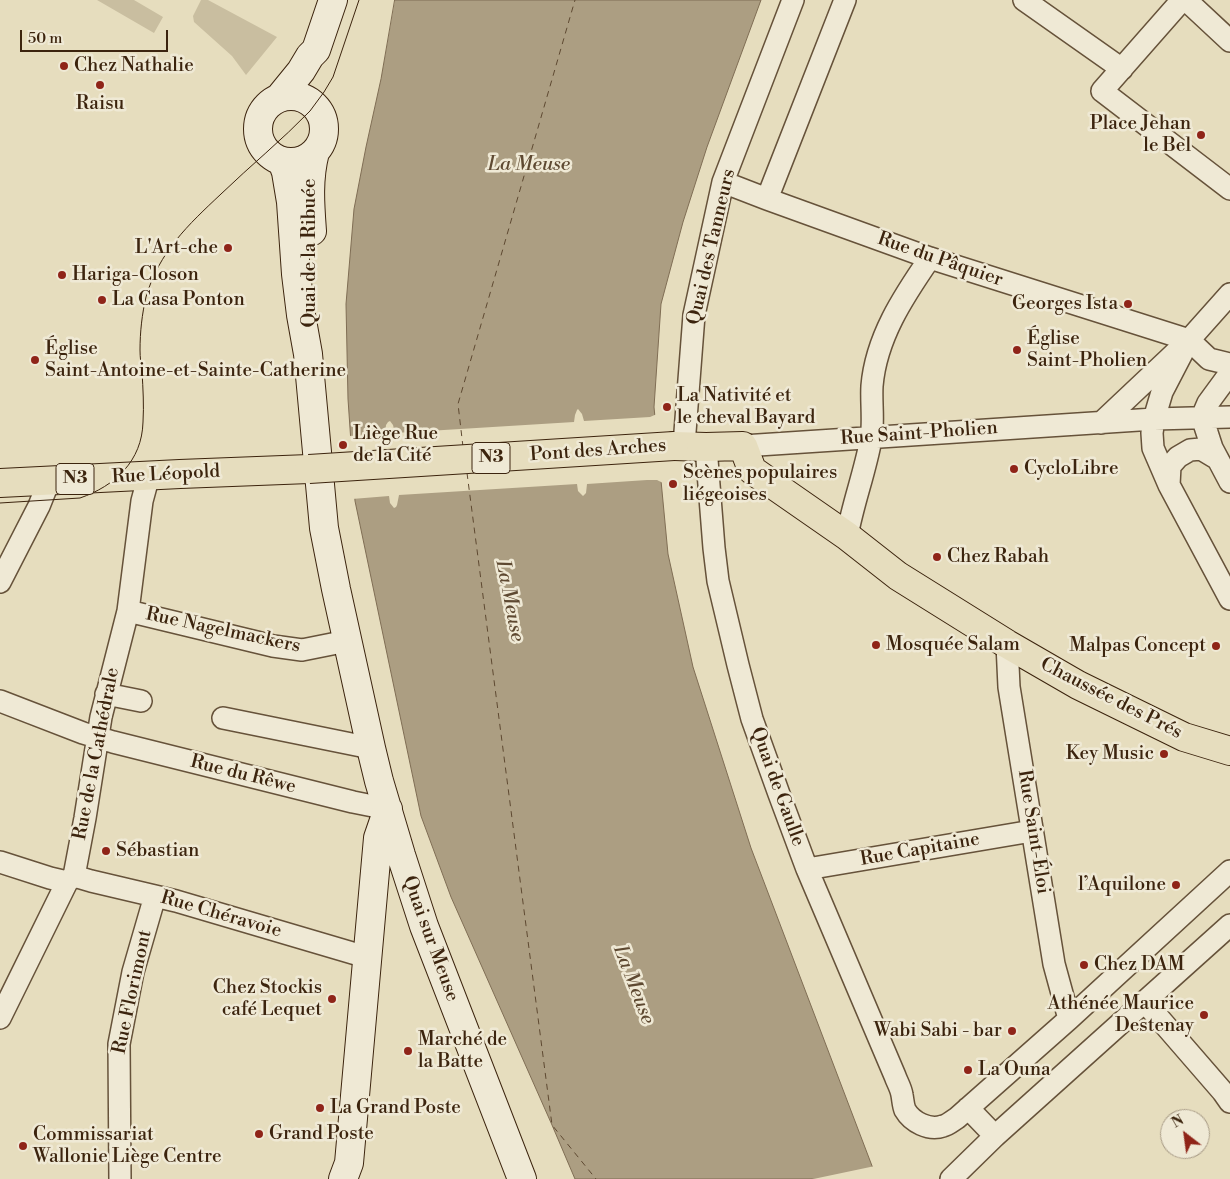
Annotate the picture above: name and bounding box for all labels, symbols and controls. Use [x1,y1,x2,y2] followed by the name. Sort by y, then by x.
[22,20,170,52] scale bar
[28,29,62,48] text: 50 m
[74,55,194,77] place label: Chez Nathalie
[58,60,70,72] marker: Chez Nathalie
[94,79,106,91] marker: Raisu
[76,93,124,115] place label: Raisu
[1090,113,1191,157] place label: Place Jehan le Bel
[1195,129,1207,141] marker: Place Jehan le Bel
[488,153,570,177] water label: La Meuse
[683,167,741,327] street label: Quai des Tanneurs
[299,178,321,328] street label: Quai de la Ribuée
[874,228,1006,292] street label: Rue du Pâquier
[135,237,218,259] place label: L'Art-che
[222,242,234,254] marker: L'Art-che
[72,264,199,286] place label: Hariga-Closon
[56,269,68,281] marker: Hariga-Closon
[112,289,245,311] place label: La Casa Ponton
[1012,293,1118,315] place label: Georges Ista
[96,294,108,306] marker: La Casa Ponton
[1122,298,1134,310] marker: Georges Ista
[1027,328,1147,372] place label: Église Saint-Pholien
[45,338,346,382] place label: Église Saint-Antoine-et-Sainte-Catherine
[1011,344,1023,356] marker: Église Saint-Pholien
[29,354,41,366] marker: Église Saint-Antoine-et-Sainte-Catherine
[677,385,815,429] place label: La Nativité et le cheval Bayard
[661,401,673,413] marker: La Nativité et le cheval Bayard
[840,417,998,451] street label: Rue Saint-Pholien
[353,423,438,467] place label: Liège Rue de la Cité
[529,435,667,467] street label: Pont des Arches
[337,439,349,451] marker: Liège Rue de la Cité
[472,442,510,473] road number: N3
[1024,458,1119,480] place label: CycloLibre
[111,461,221,489] street label: Rue Léopold
[683,462,837,506] place label: Scènes populaires liégeoises
[1008,463,1020,475] marker: CycloLibre
[56,464,94,494] road number: N3
[667,478,679,490] marker: Scènes populaires liégeoises
[947,546,1049,568] place label: Chez Rabah
[931,551,943,563] marker: Chez Rabah
[489,558,529,644] water label: La Meuse
[144,603,302,659] street label: Rue Nagelmackers
[886,634,1020,656] place label: Mosquée Salam
[1069,635,1206,657] place label: Malpas Concept
[870,639,882,651] marker: Mosquée Salam
[1210,640,1222,652] marker: Malpas Concept
[1036,653,1186,745] street label: Chaussée des Prés
[69,666,125,842] street label: Rue de la Cathédrale
[745,724,809,850] street label: Quai de Gaulle
[1066,743,1154,765] place label: Key Music
[1158,748,1170,760] marker: Key Music
[188,751,298,799] street label: Rue du Rêwe
[1012,768,1054,896] street label: Rue Saint-Éloi
[858,828,982,872] street label: Rue Capitaine
[116,840,199,862] place label: Sébastian
[100,845,112,857] marker: Sébastian
[397,873,463,1005] street label: Quai sur Meuse
[1078,874,1166,896] place label: l’Aquilone
[1170,879,1182,891] marker: l’Aquilone
[158,887,284,943] street label: Rue Chéravoie
[109,928,157,1056] street label: Rue Florimont
[607,942,659,1028] water label: La Meuse
[1094,954,1185,976] place label: Chez DAM
[1078,959,1090,971] marker: Chez DAM
[213,977,322,1021] place label: Chez Stockis café Lequet
[326,993,338,1005] marker: Chez Stockis café Lequet
[1047,993,1194,1037] place label: Athénée Maurice Destenay
[1198,1009,1210,1021] marker: Athénée Maurice Destenay
[874,1020,1002,1042] place label: Wabi Sabi - bar
[1006,1025,1018,1037] marker: Wabi Sabi - bar
[418,1029,507,1073] place label: Marché de la Batte
[402,1045,414,1057] marker: Marché de la Batte
[978,1059,1051,1081] place label: La Ouna
[962,1064,974,1076] marker: La Ouna
[330,1097,461,1119] place label: La Grand Poste
[314,1102,326,1114] marker: La Grand Poste
[1160,1109,1210,1159] north arrow
[1169,1111,1187,1132] text: N
[269,1123,374,1145] place label: Grand Poste
[33,1124,222,1168] place label: Commissariat Wallonie Liège Centre
[253,1128,265,1140] marker: Grand Poste
[17,1140,29,1152] marker: Commissariat Wallonie Liège Centre

